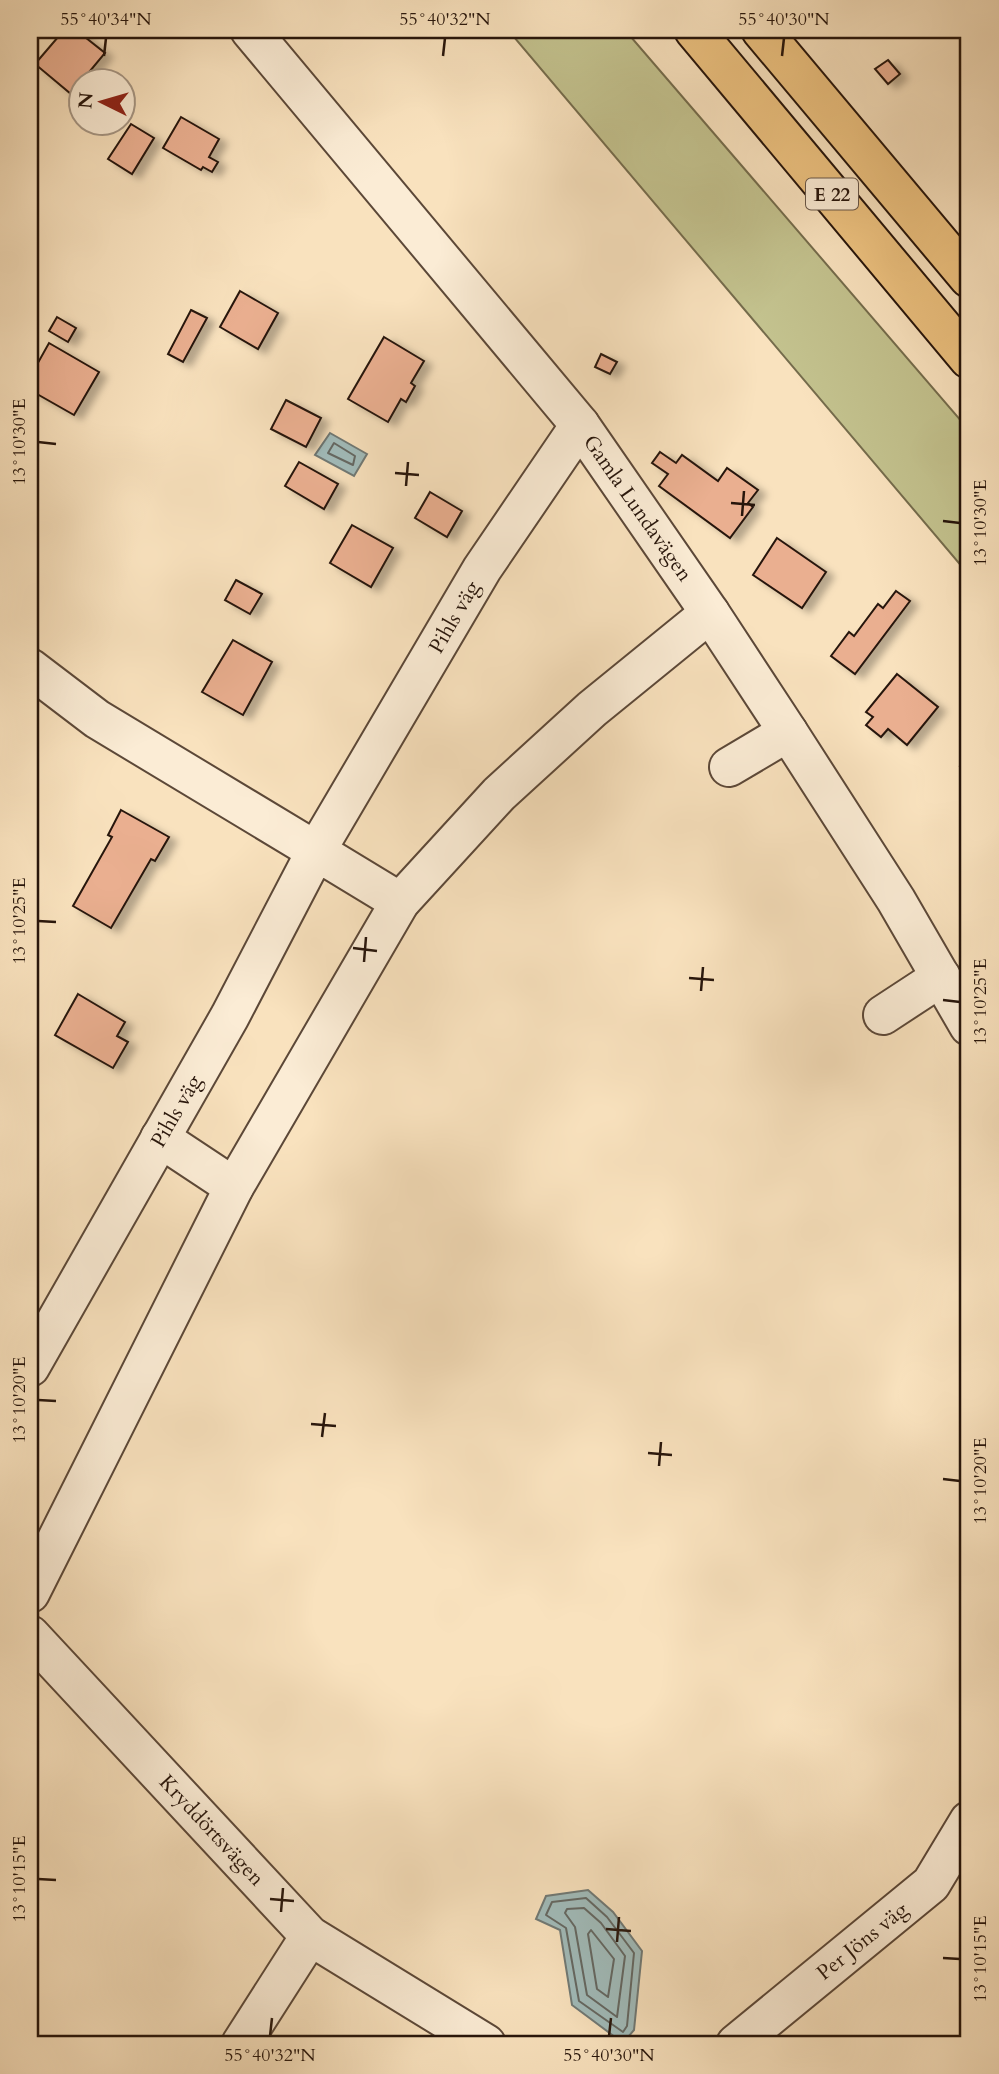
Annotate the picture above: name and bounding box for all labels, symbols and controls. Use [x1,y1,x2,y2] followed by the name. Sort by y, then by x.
[60,7,152,32] text: 55°40'34"N
[399,7,491,32] text: 55°40'32"N
[738,7,830,32] text: 55°40'30"N
[66,66,136,136] north arrow
[72,91,100,110] text: N
[806,178,858,210] road number: E 22
[7,398,32,486] text: 13°10'30"E
[576,429,699,588] street label: Gamla Lundavägen
[968,479,993,567] text: 13°10'30"E
[422,575,487,659] street label: Pihls väg
[7,877,32,965] text: 13°10'25"E
[968,958,993,1046] text: 13°10'25"E
[144,1069,209,1153] street label: Pihls väg
[7,1356,32,1444] text: 13°10'20"E
[968,1437,993,1525] text: 13°10'20"E
[152,1768,271,1892] street label: Kryddörtsvägen
[7,1835,32,1923] text: 13°10'15"E
[810,1895,914,1987] street label: Per Jöns väg
[968,1915,993,2003] text: 13°10'15"E
[224,2043,316,2068] text: 55°40'32"N
[563,2043,655,2068] text: 55°40'30"N

